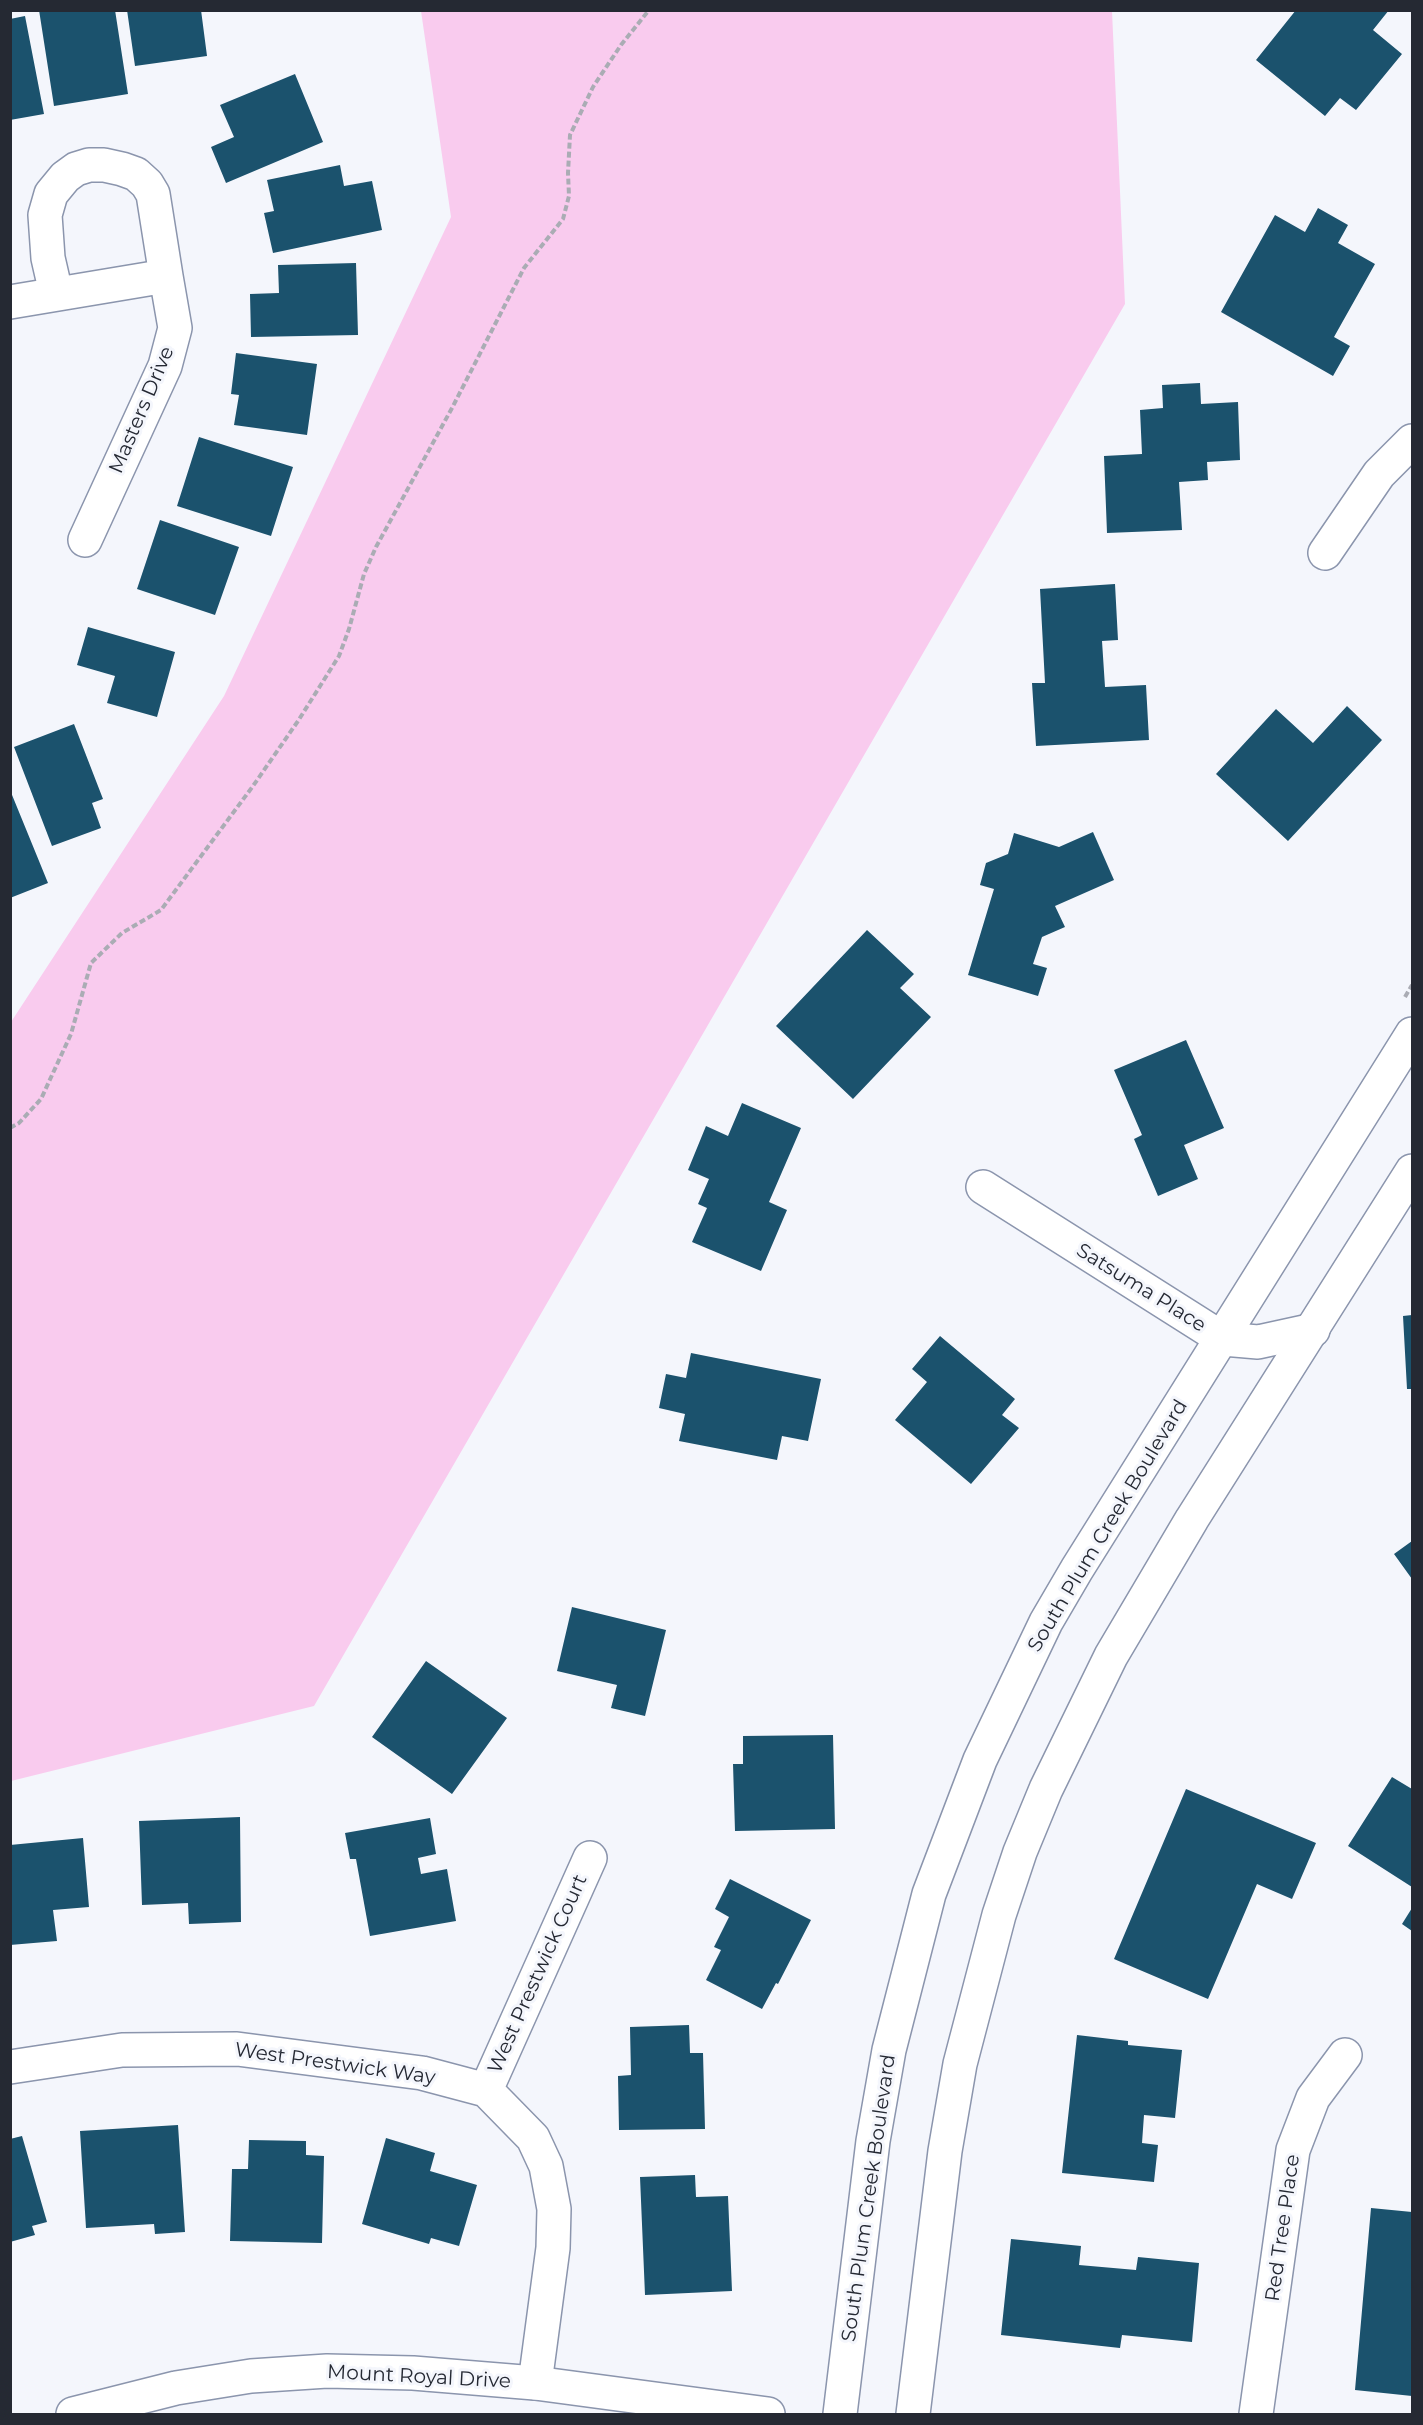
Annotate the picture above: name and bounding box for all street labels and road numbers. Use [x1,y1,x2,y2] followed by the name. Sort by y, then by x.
[104,343,180,477] street label: Masters Drive
[1072,1239,1210,1337] street label: Satsuma Place
[1023,1396,1193,1656] street label: South Plum Creek Boulevard
[483,1871,593,2077] street label: West Prestwick Court
[233,2038,437,2090] street label: West Prestwick Way
[837,2053,901,2343] street label: South Plum Creek Boulevard
[1261,2153,1305,2303] street label: Red Tree Place
[327,2360,511,2394] street label: Mount Royal Drive

